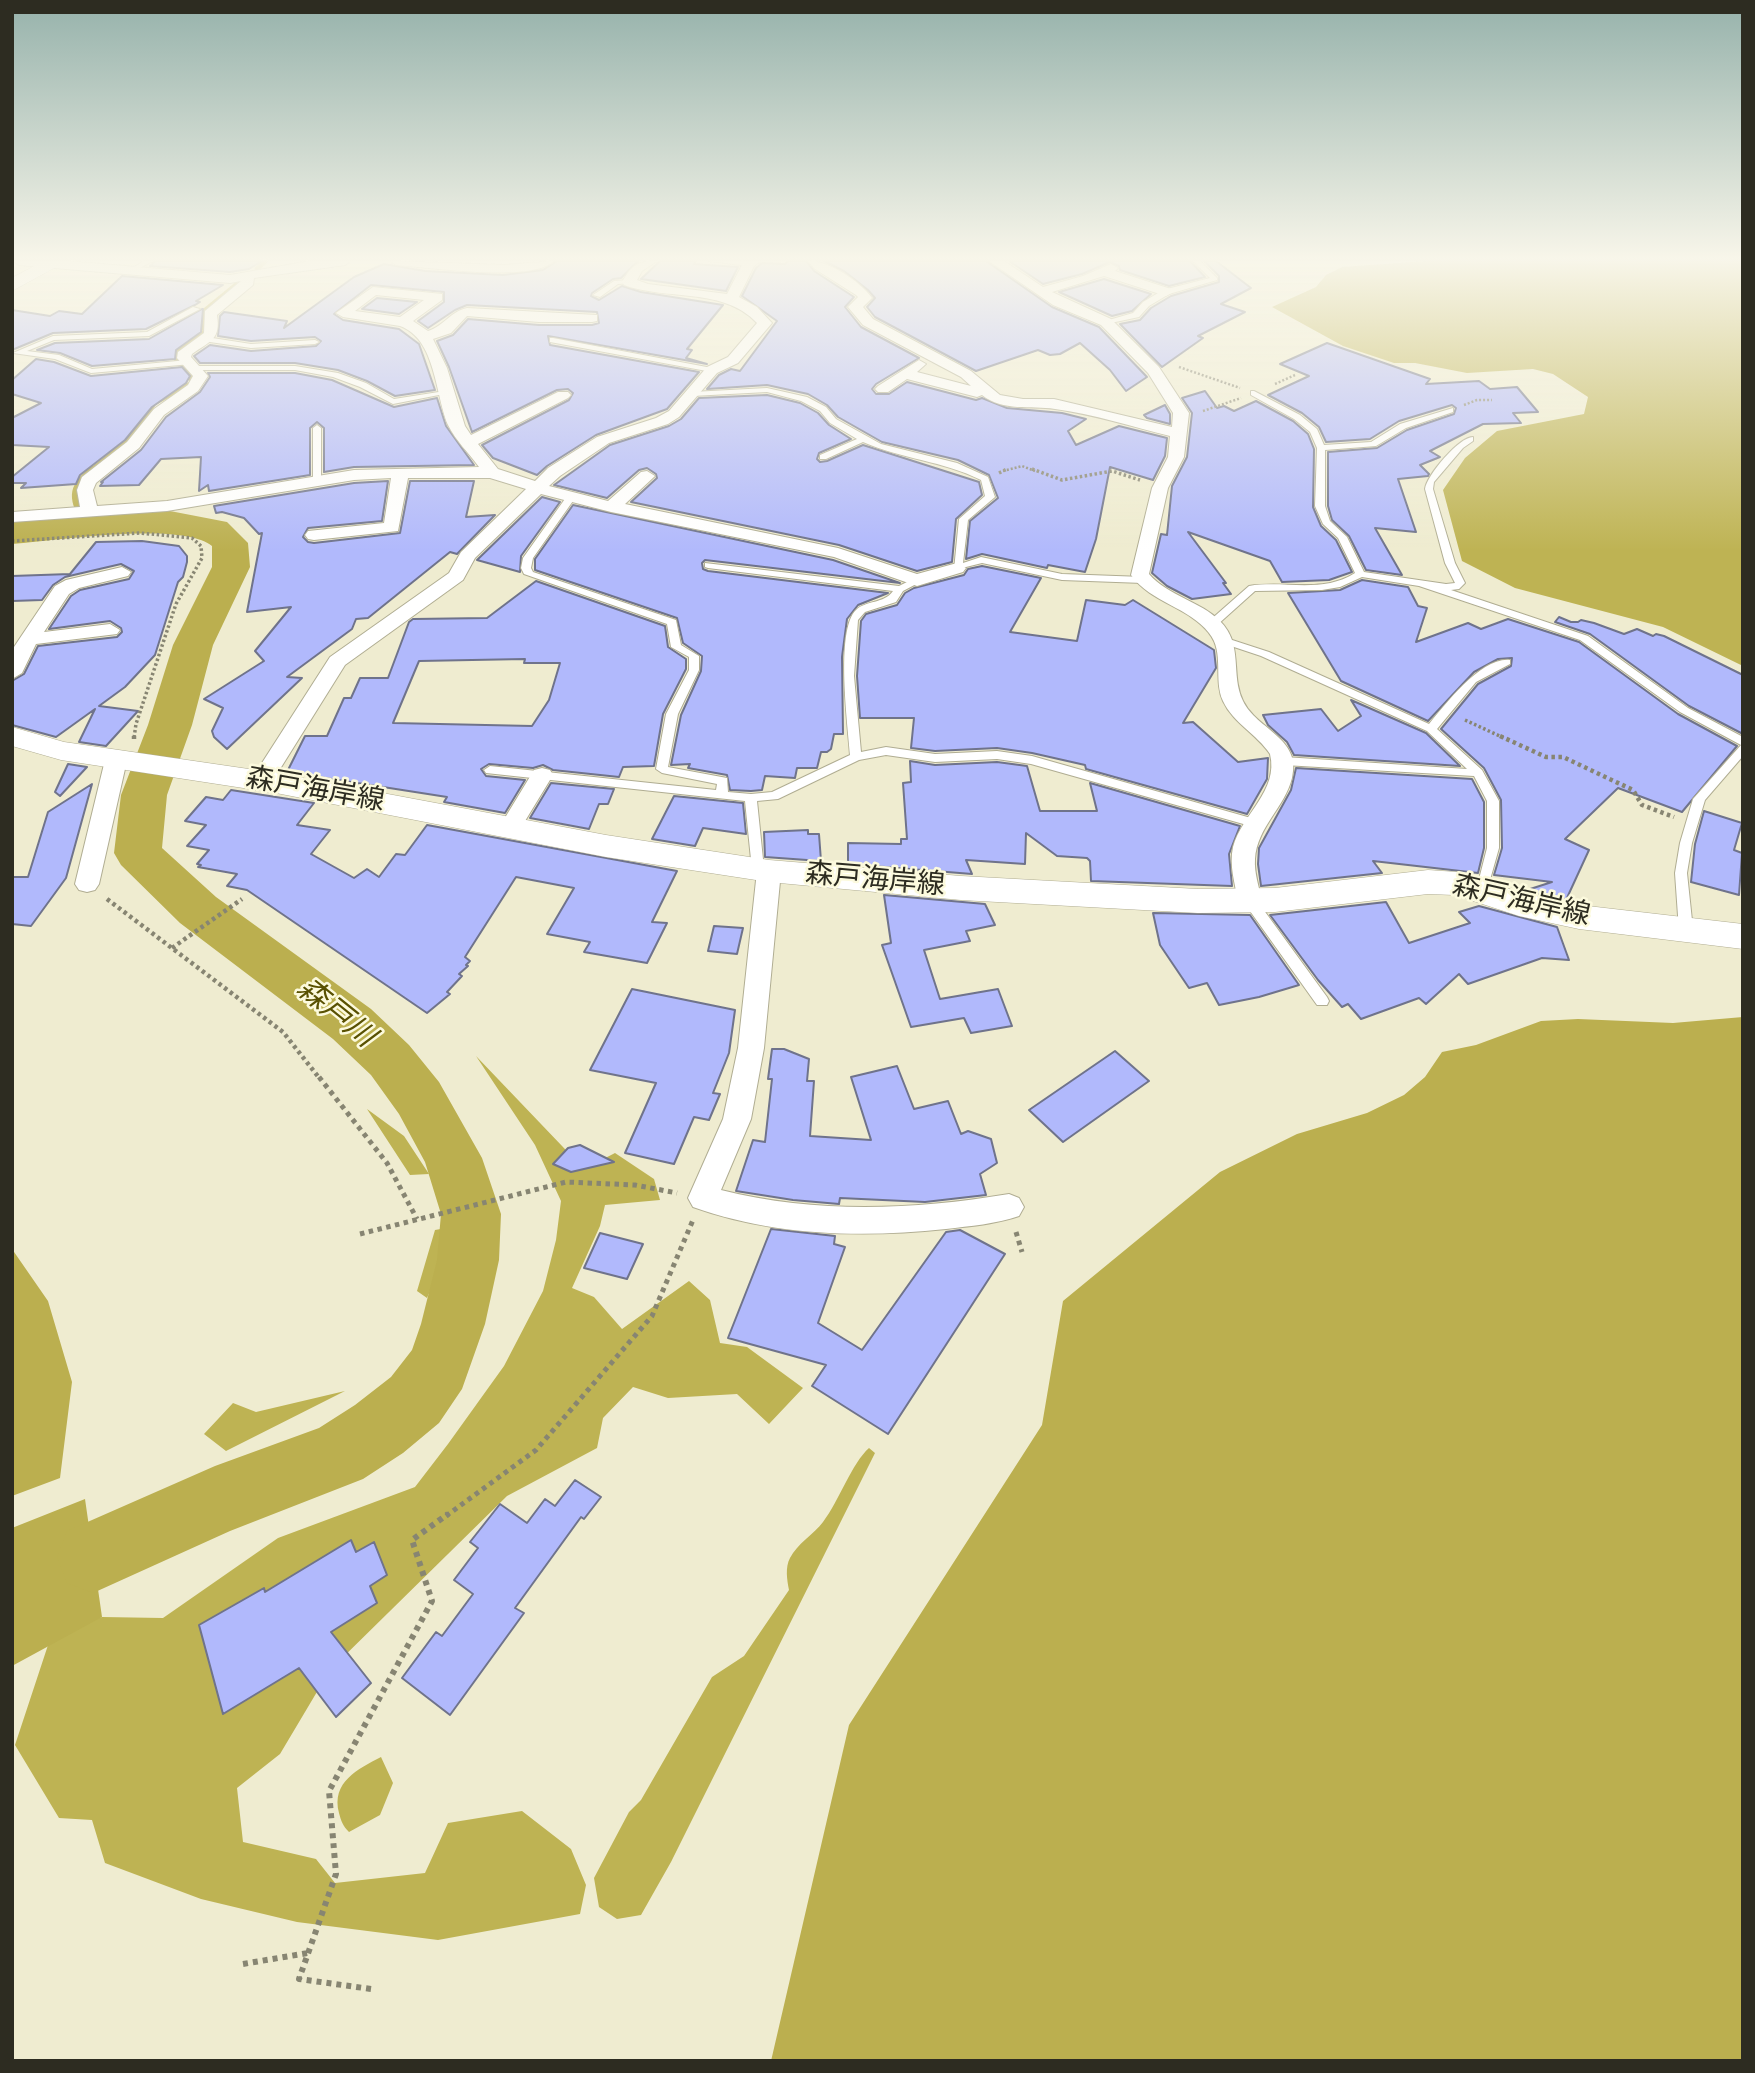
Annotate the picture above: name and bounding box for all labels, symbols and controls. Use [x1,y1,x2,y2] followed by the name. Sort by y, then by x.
[243,762,387,820] street label: 森戸海岸線
[804,858,946,904] street label: 森戸海岸線
[1449,870,1593,934] street label: 森戸海岸線
[289,972,381,1056] water label: 森戸川

